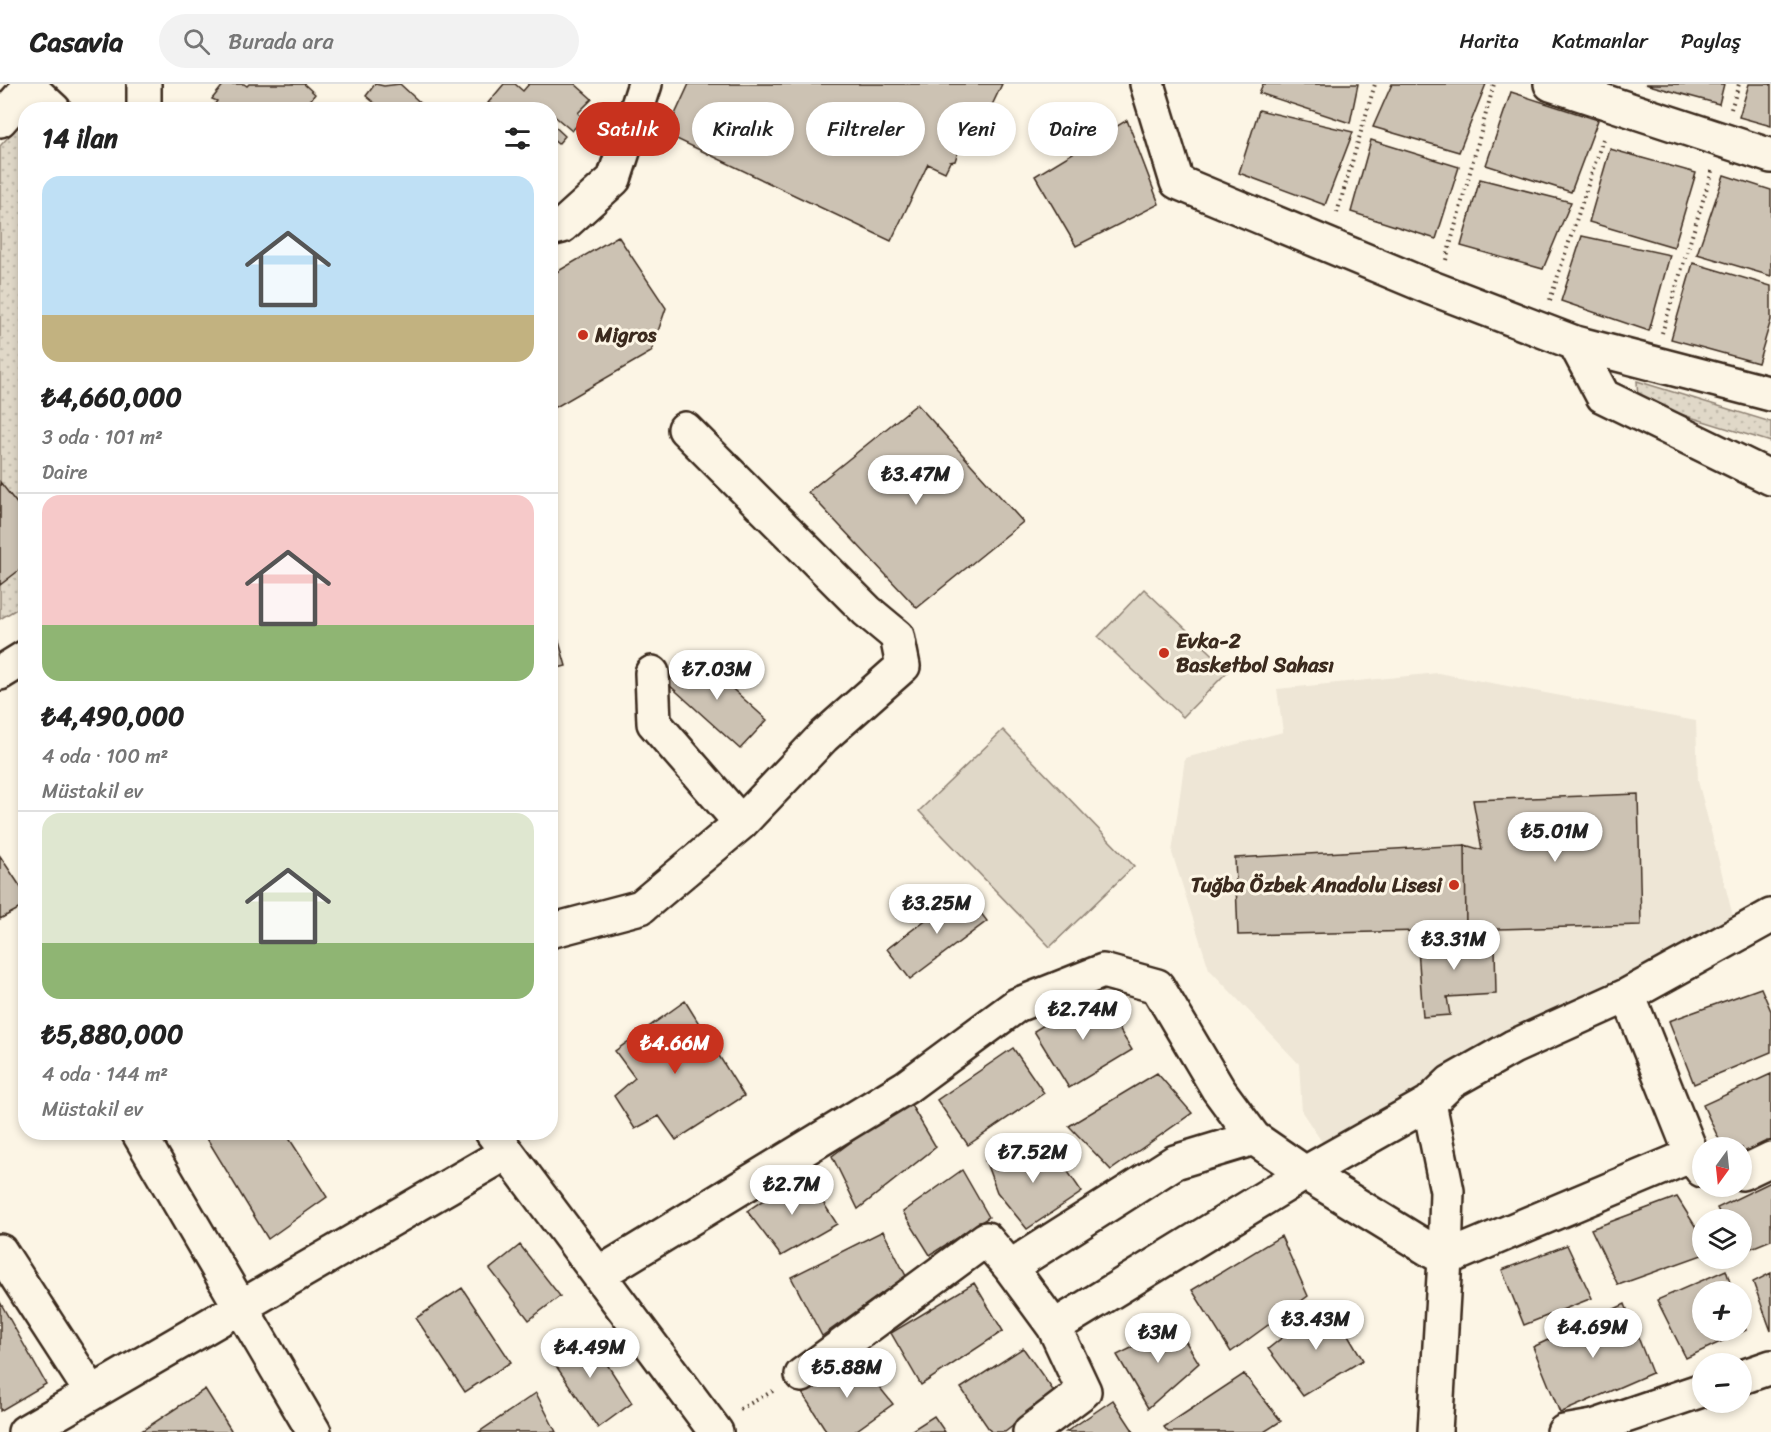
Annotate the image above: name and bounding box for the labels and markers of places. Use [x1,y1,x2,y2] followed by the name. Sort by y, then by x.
[594,316,657,354] place label: Migros
[576,328,590,342] marker: Migros
[867,455,965,506] pin: ₺3.47M
[1176,622,1334,684] place label: Evka-2 Basketbol Sahası
[1157,646,1171,660] marker: Evka-2 Basketbol Sahası
[668,650,766,701] pin: ₺7.03M
[1506,812,1604,863] pin: ₺5.01M
[1191,866,1443,904] place label: Tuğba Özbek Anadolu Lisesi
[1447,878,1461,892] marker: Tuğba Özbek Anadolu Lisesi
[888,884,986,935] pin: ₺3.25M
[1405,920,1503,971] pin: ₺3.31M
[1034,990,1132,1041] pin: ₺2.74M
[626,1024,724,1075] pin: ₺4.66M
[984,1133,1082,1184] pin: ₺7.52M
[750,1165,834,1216] pin: ₺2.7M
[1267,1300,1365,1351] pin: ₺3.43M
[1544,1308,1642,1359] pin: ₺4.69M
[1129,1313,1187,1364] pin: ₺3M
[541,1328,639,1379] pin: ₺4.49M
[798,1348,896,1399] pin: ₺5.88M

